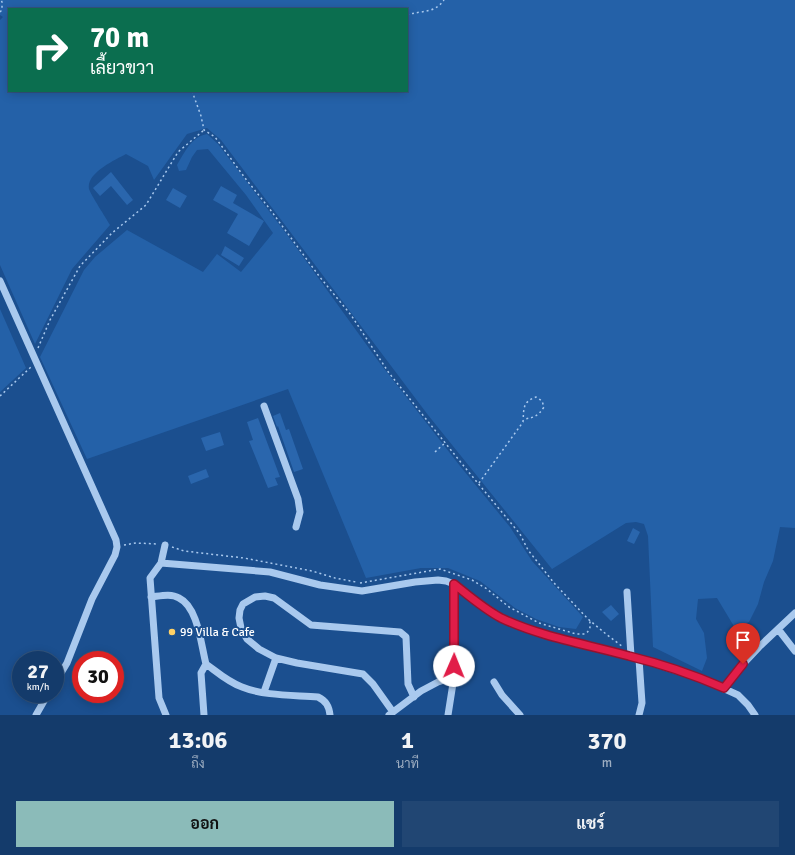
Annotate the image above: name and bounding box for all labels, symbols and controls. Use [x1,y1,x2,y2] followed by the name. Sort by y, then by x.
[90,21,149,55] text: 70 m
[24,24,76,76] icon: right
[90,57,154,79] text: เลี้ยวขวา
[726,623,760,664] pin
[180,625,255,640] place label: 99 Villa & Cafe
[167,627,177,637] marker: 99 Villa & Cafe
[732,629,754,651] icon: arrive
[433,645,475,687] position arrow
[72,651,124,703] speed limit sign: 30
[27,659,49,684] text: 27
[27,681,49,693] text: km/h
[169,725,227,755] text: 13:06
[401,725,414,755] text: 1
[588,726,626,756] text: 370
[602,755,612,771] text: m
[191,756,205,772] text: ถึง
[396,756,419,772] text: นาที
[16,801,394,847] button: ออก
[402,801,779,847] button: แชร์

